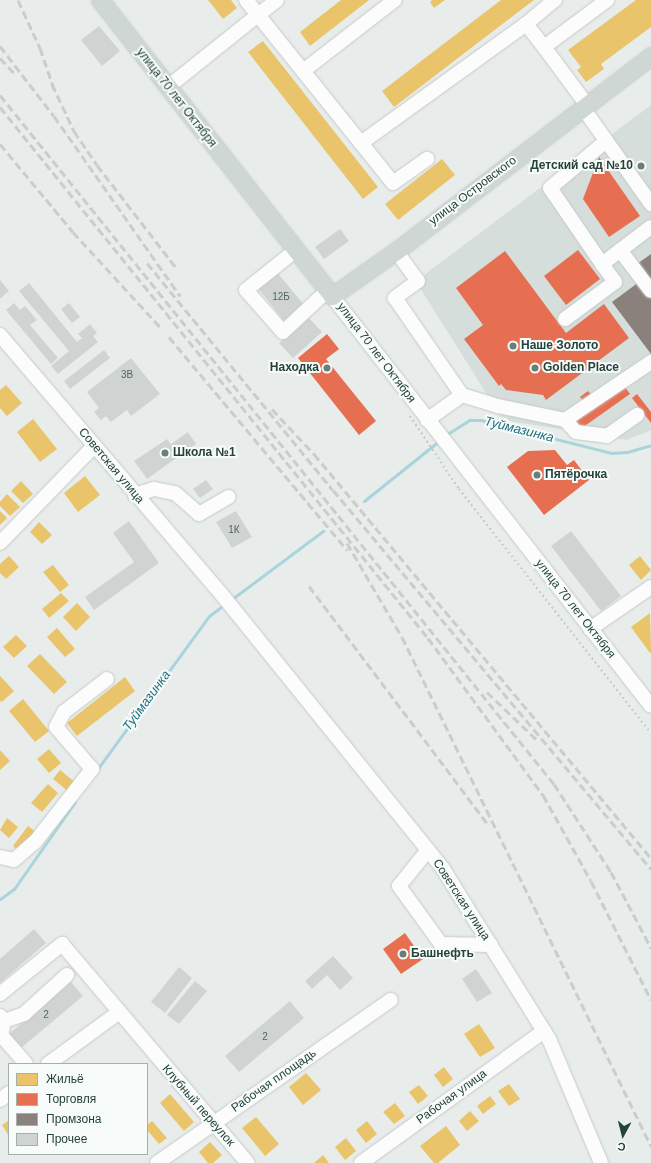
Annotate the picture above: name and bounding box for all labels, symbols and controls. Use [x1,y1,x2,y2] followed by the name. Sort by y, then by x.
[133,46,219,150] street label: улица 70 лет Октября
[427,153,519,229] street label: улица Островского
[530,159,633,173] place label: Детский сад №10
[636,161,646,171] marker: Детский сад №10
[272,291,290,303] house number: 12Б
[334,300,418,406] street label: улица 70 лет Октября
[521,339,598,353] place label: Наше Золото
[508,341,518,351] marker: Наше Золото
[270,361,319,375] place label: Находка
[543,361,619,375] place label: Golden Place
[322,363,332,373] marker: Находка
[530,363,540,373] marker: Golden Place
[121,369,133,381] house number: 3В
[483,414,555,446] water label: Туймазинка
[75,425,147,507] street label: Советская улица
[173,446,236,460] place label: Школа №1
[160,448,170,458] marker: Школа №1
[545,468,607,482] place label: Пятёрочка
[532,470,542,480] marker: Пятёрочка
[228,524,240,536] house number: 1К
[532,557,618,661] street label: улица 70 лет Октября
[120,668,174,734] water label: Туймазинка
[429,857,493,943] street label: Советская улица
[411,947,474,961] place label: Башнефть
[398,949,408,959] marker: Башнефть
[43,1009,49,1021] house number: 2
[262,1031,268,1043] house number: 2
[229,1046,319,1116] street label: Рабочая площадь
[159,1062,237,1150] street label: Клубный переулок
[8,1063,148,1155] legend
[414,1067,490,1127] street label: Рабочая улица
[46,1072,84,1086] text: Жильё
[46,1092,96,1106] text: Торговля
[46,1112,101,1126] text: Промзона
[603,1115,643,1155] north arrow
[46,1132,87,1146] text: Прочее
[617,1140,626,1153] text: С

